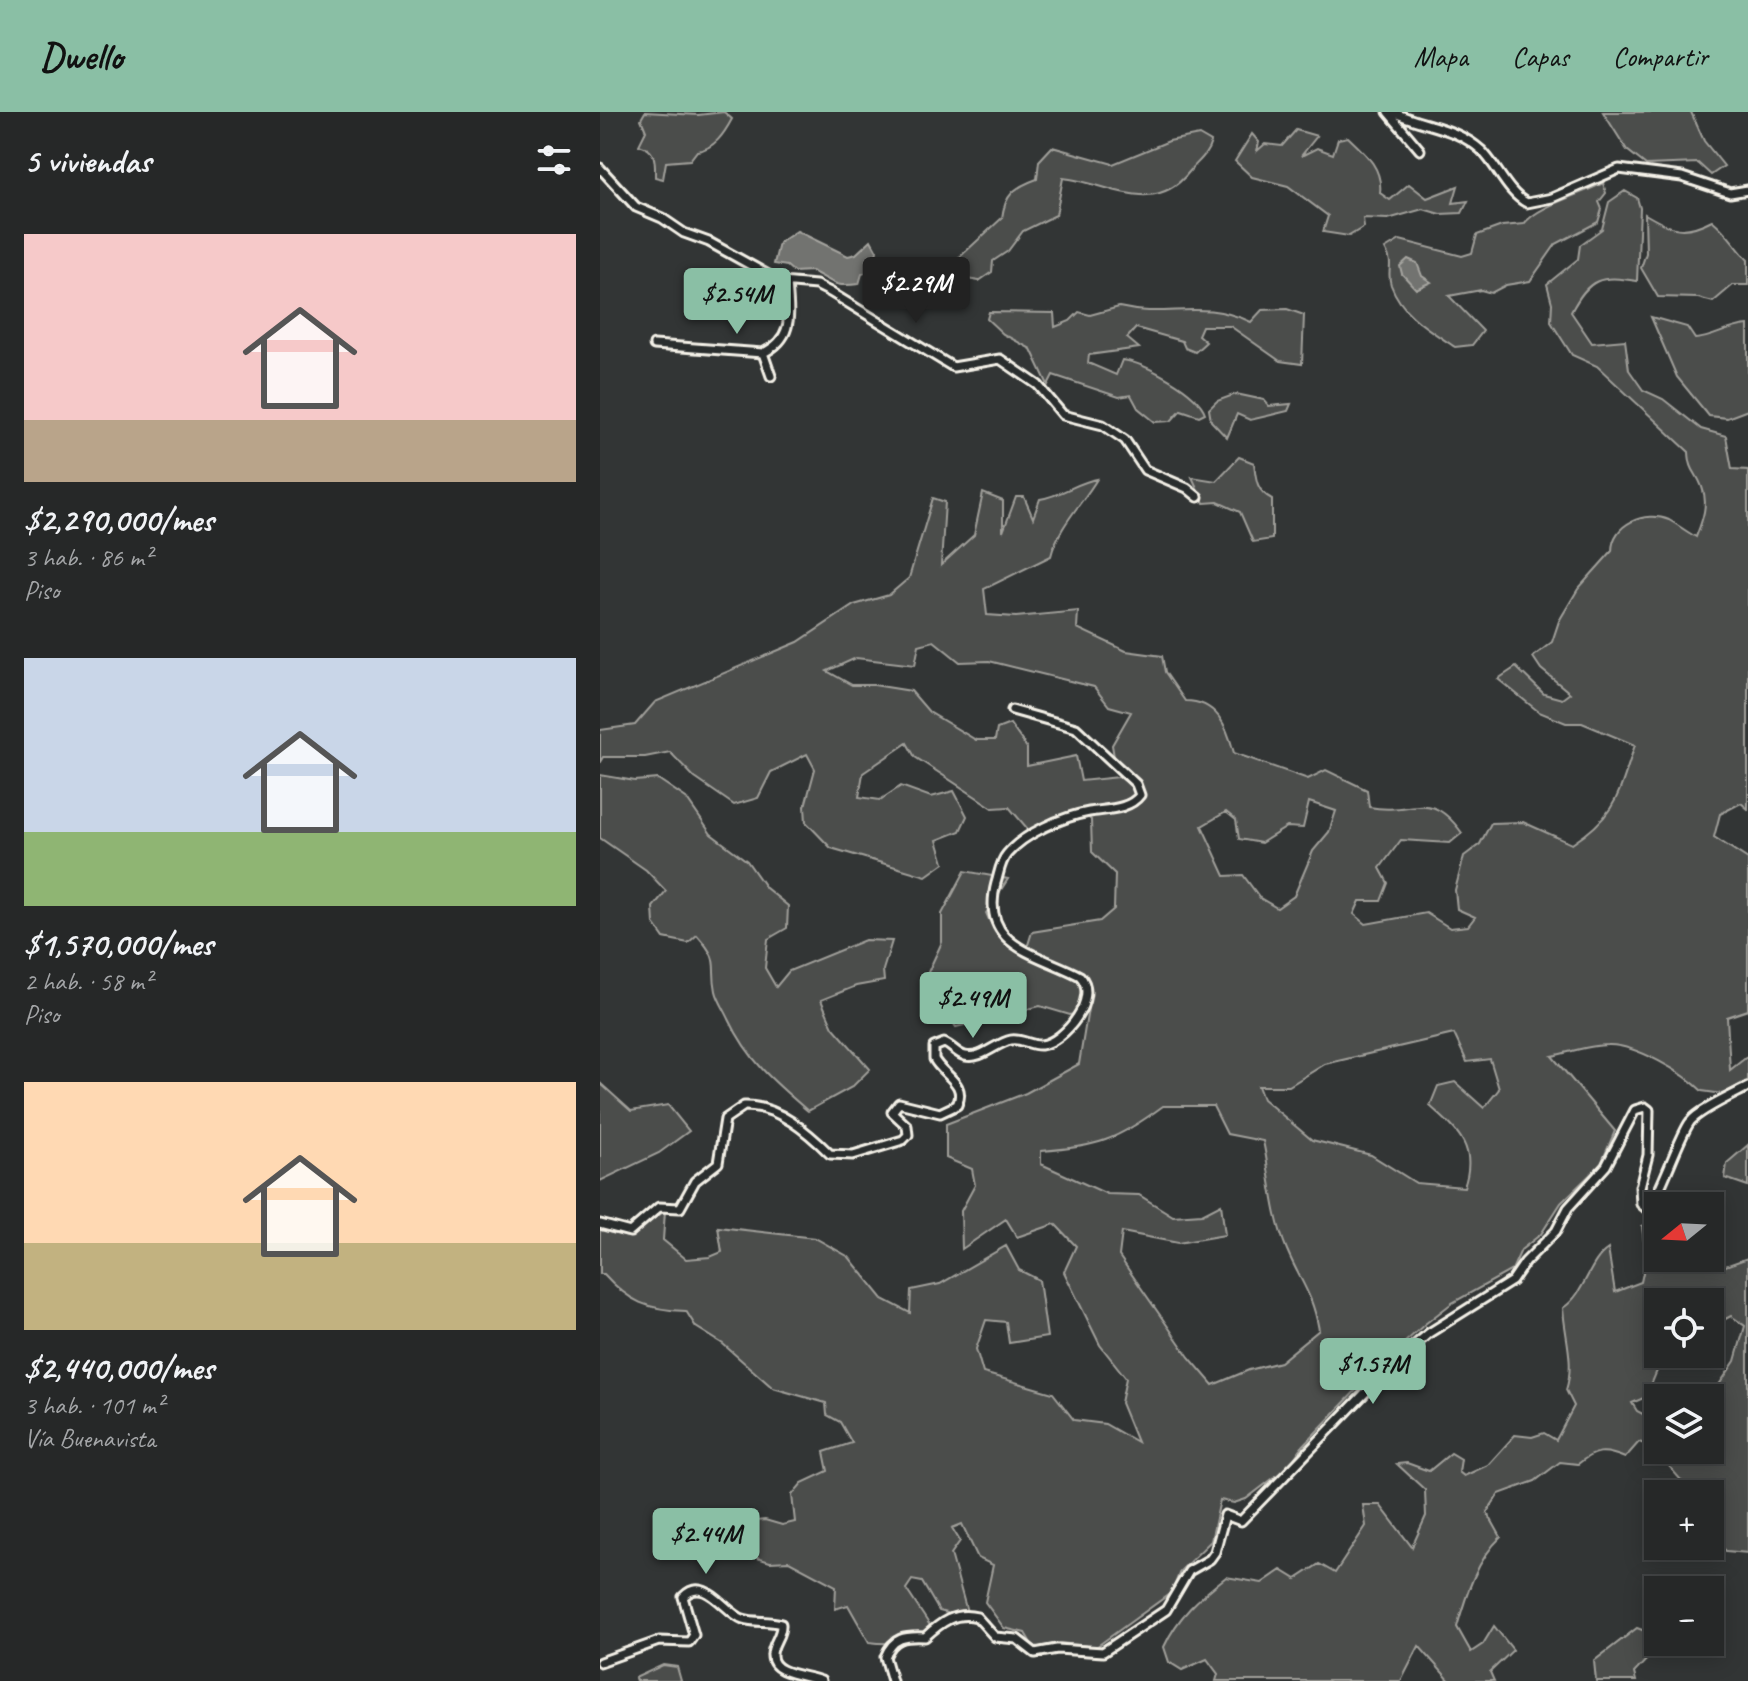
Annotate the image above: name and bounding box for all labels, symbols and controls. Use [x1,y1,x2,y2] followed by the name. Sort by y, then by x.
[40,33,123,80] text: Dwello
[1414,39,1468,74] text: Mapa
[1512,39,1569,74] text: Capas
[1613,39,1708,74] text: Compartir
[532,138,576,182] icon: filters
[24,139,151,182] text: 5 viviendas
[851,257,981,325] pin: $2.29M
[881,266,951,299] text: $2.29M
[672,268,802,336] pin: $2.54M
[702,277,772,310] text: $2.54M
[228,286,372,430] icon: home
[24,498,213,541] text: $2,290,000/mes
[24,541,152,574] text: 3 hab. · 86 m²
[24,574,59,607] text: Piso
[228,710,372,854] icon: home
[24,922,213,965] text: $1,570,000/mes
[24,965,152,998] text: 2 hab. · 58 m²
[908,972,1038,1040] pin: $2.49M
[938,981,1008,1014] text: $2.49M
[24,998,59,1031] text: Piso
[228,1134,372,1278] icon: home
[1644,1192,1724,1272] north arrow
[1644,1192,1724,1656] map controls
[1644,1288,1724,1368] button: locate
[1308,1338,1438,1406] pin: $1.57M
[24,1346,214,1389] text: $2,440,000/mes
[1338,1347,1408,1380] text: $1.57M
[1644,1384,1724,1464] button: layers
[24,1389,164,1422] text: 3 hab. · 101 m²
[24,1422,156,1455] text: Vía Buenavista
[1644,1480,1724,1560] button: +
[641,1508,771,1576] pin: $2.44M
[671,1517,741,1550] text: $2.44M
[1644,1576,1724,1656] button: −

